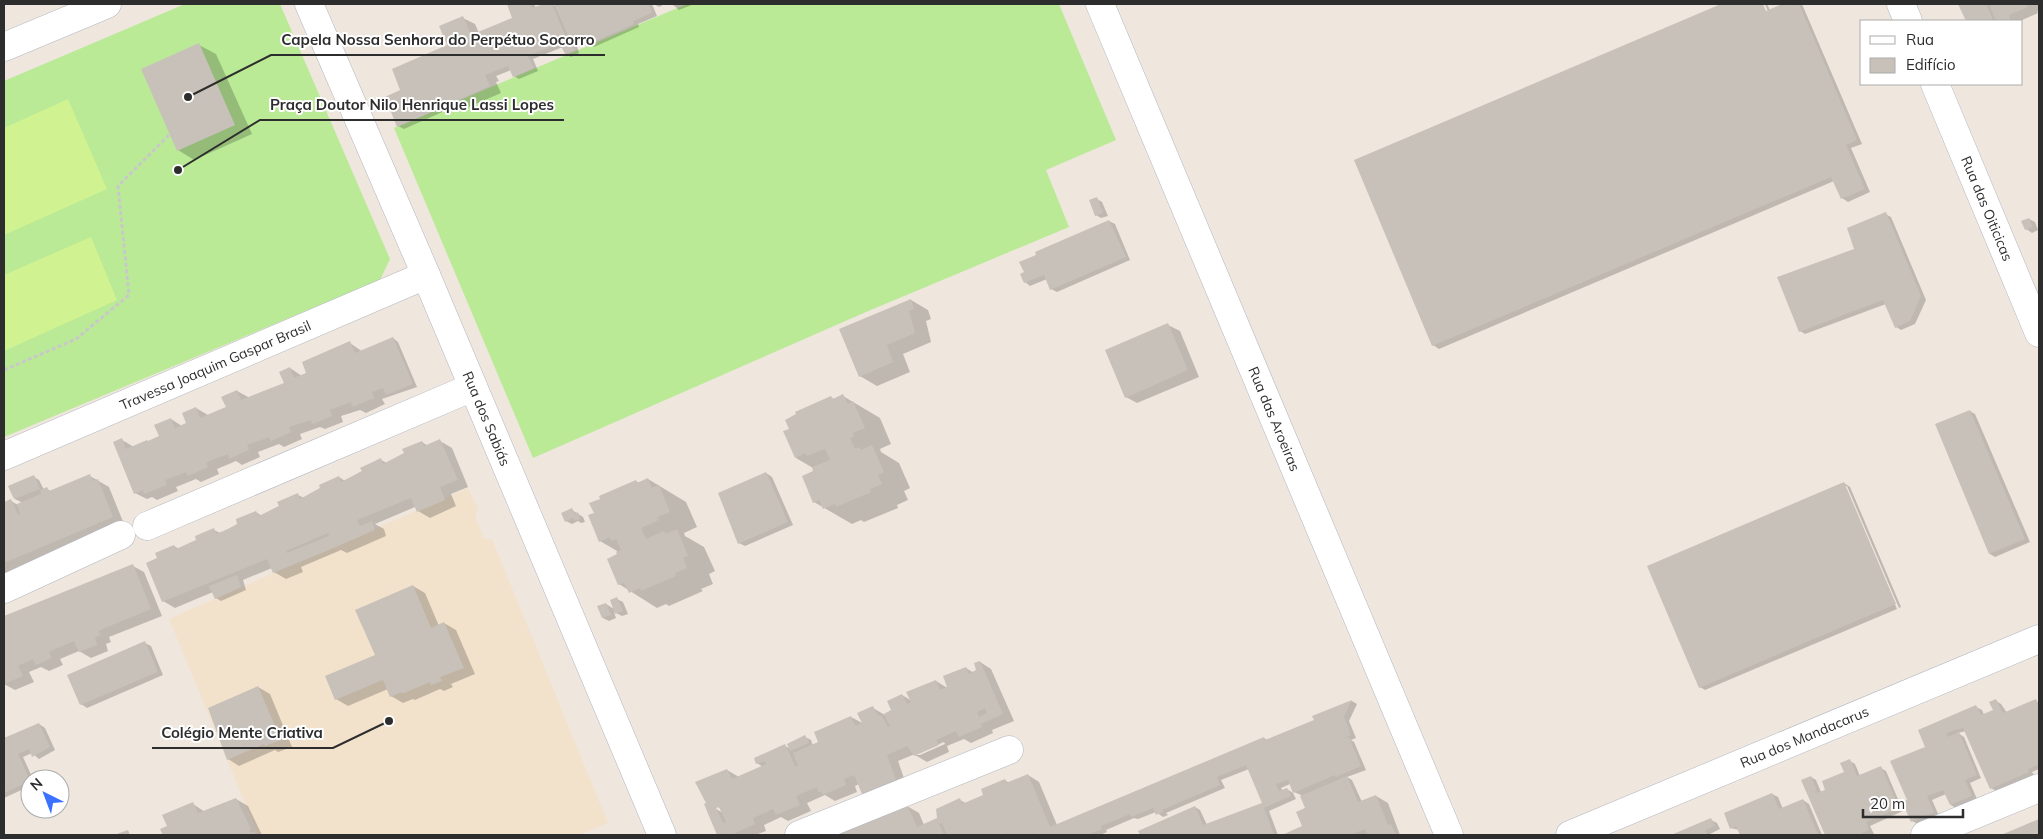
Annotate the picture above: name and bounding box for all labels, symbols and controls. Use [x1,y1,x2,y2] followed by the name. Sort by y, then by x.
[1860,20,2023,85] legend
[271,25,605,55] callout: Capela Nossa Senhora do Perpétuo Socorro
[281,30,595,49] text: Capela Nossa Senhora do Perpétuo Socorro
[1906,30,1934,49] text: Rua
[1906,55,1956,74] text: Edifício
[260,90,564,120] callout: Praça Doutor Nilo Henrique Lassi Lopes
[270,95,554,114] text: Praça Doutor Nilo Henrique Lassi Lopes
[1957,153,2017,264] street label: Rua das Oiticicas
[117,316,314,414] street label: Travessa Joaquim Gaspar Brasil
[1244,364,1304,474] street label: Rua das Aroeiras
[459,369,514,469] street label: Rua dos Sabiás
[1737,702,1871,772] street label: Rua dos Mandacarus
[152,718,333,748] callout: Colégio Mente Criativa
[161,723,323,742] text: Colégio Mente Criativa
[20,769,70,819] north arrow
[26,774,46,795] text: N
[1863,786,1963,818] scale bar
[1870,794,1905,813] text: 20 m

